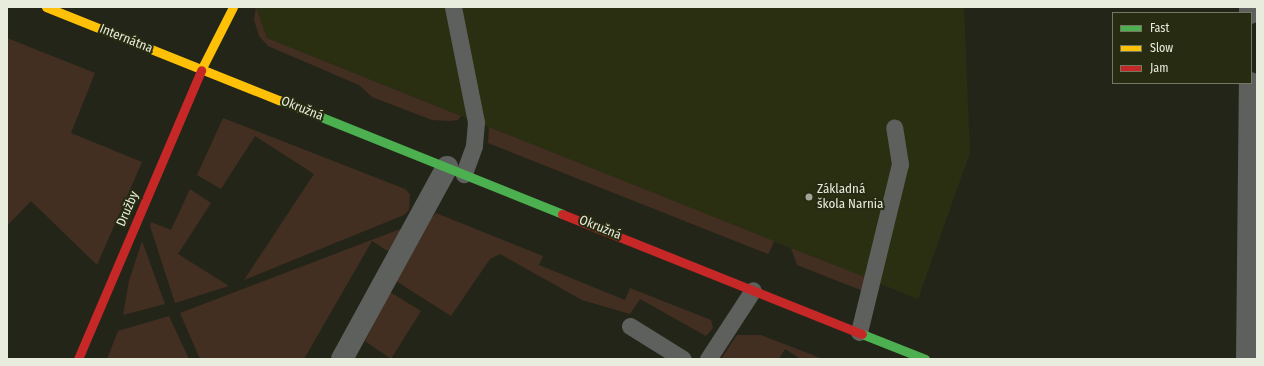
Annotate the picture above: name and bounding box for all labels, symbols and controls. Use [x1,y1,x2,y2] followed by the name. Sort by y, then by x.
[1112,12,1252,84] legend
[97,21,155,57] street label: Internátna
[1150,21,1169,35] text: Fast
[1150,41,1173,55] text: Slow
[1150,61,1168,75] text: Jam
[279,94,325,124] street label: Okružná
[817,182,883,213] place label: Základná škola Narnia
[114,189,142,229] street label: Družby
[804,192,814,202] marker: Základná škola Narnia
[577,213,623,243] street label: Okružná

